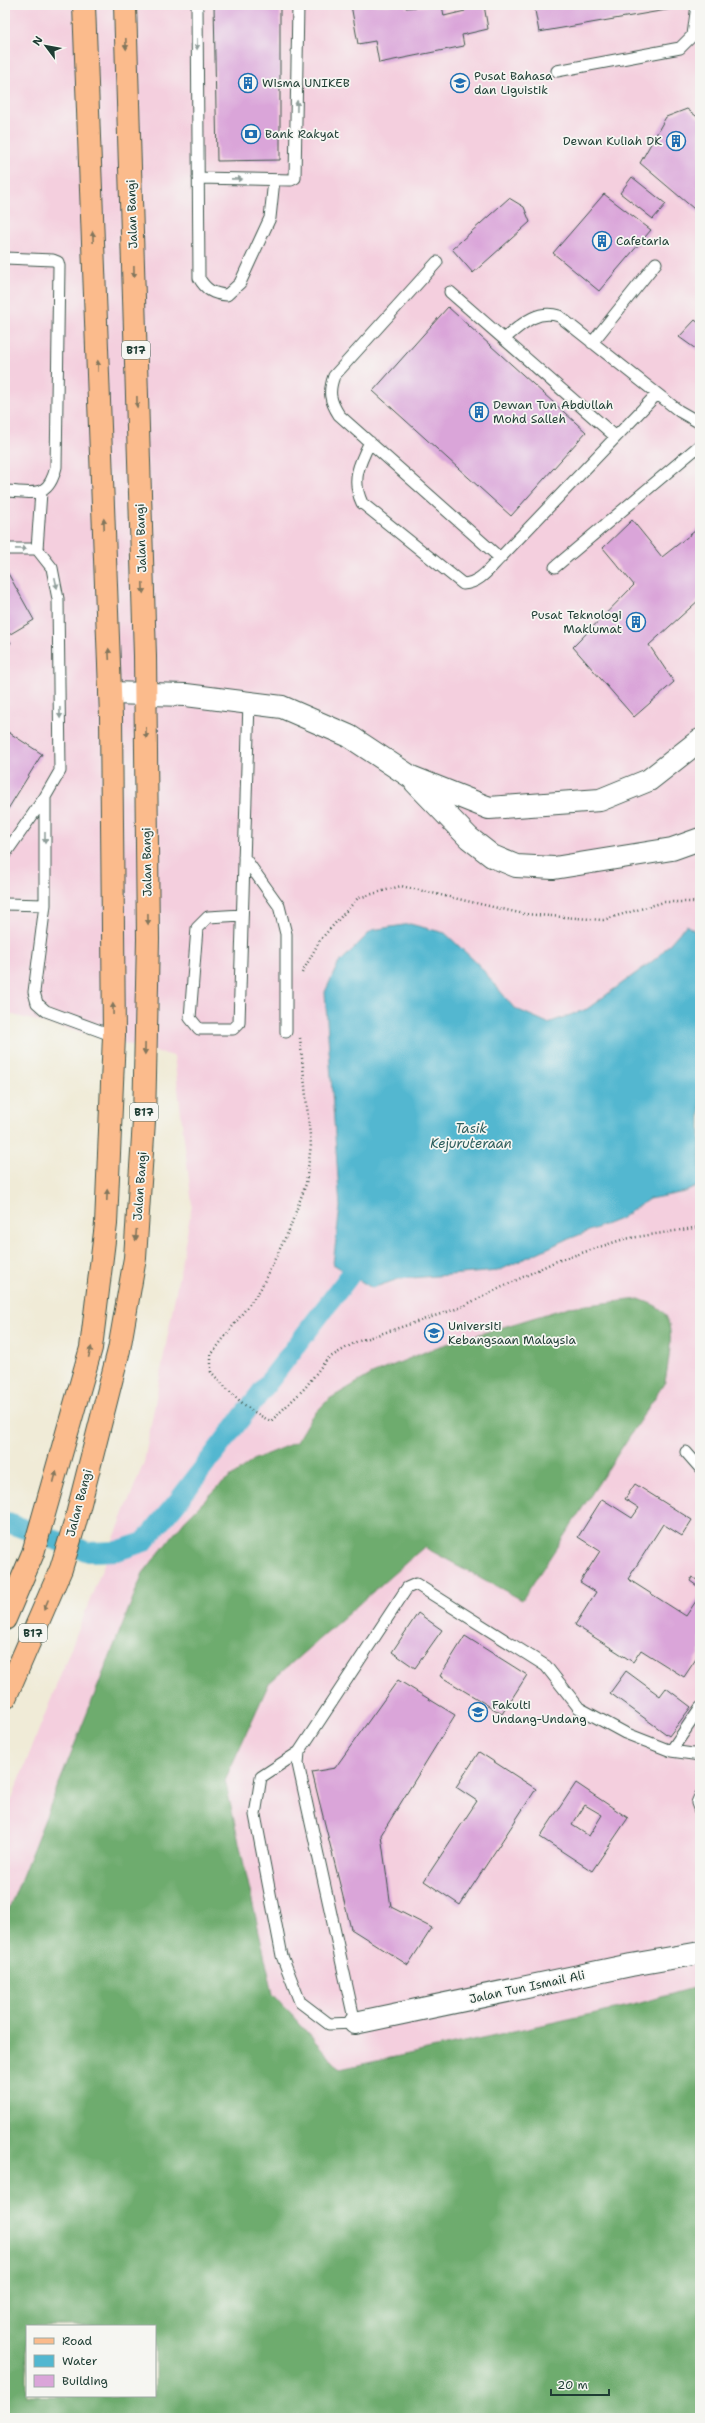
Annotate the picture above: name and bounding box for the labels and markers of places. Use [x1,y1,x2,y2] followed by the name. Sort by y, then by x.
[474,68,553,98] place label: Pusat Bahasa dan Liguistik
[237,72,259,94] building icon: Wisma UNIKEB
[449,72,471,94] school or university icon: Pusat Bahasa dan Liguistik
[262,75,350,91] place label: Wisma UNIKEB
[240,123,262,145] bank icon: Bank Rakyat
[265,126,339,142] place label: Bank Rakyat
[665,130,687,152] building icon: Dewan Kuliah DK
[563,133,662,149] place label: Dewan Kuliah DK
[591,230,613,252] building icon: Cafetaria
[616,233,670,249] place label: Cafetaria
[493,397,613,427] place label: Dewan Tun Abdullah Mohd Salleh
[468,401,490,423] building icon: Dewan Tun Abdullah Mohd Salleh
[531,607,622,637] place label: Pusat Teknologi Maklumat
[625,611,647,633] building icon: Pusat Teknologi Maklumat
[448,1318,576,1348] place label: Universiti Kebangsaan Malaysia
[423,1322,445,1344] school or university icon: Universiti Kebangsaan Malaysia
[492,1697,587,1727] place label: Fakulti Undang-Undang
[467,1701,489,1723] school or university icon: Fakulti Undang-Undang

